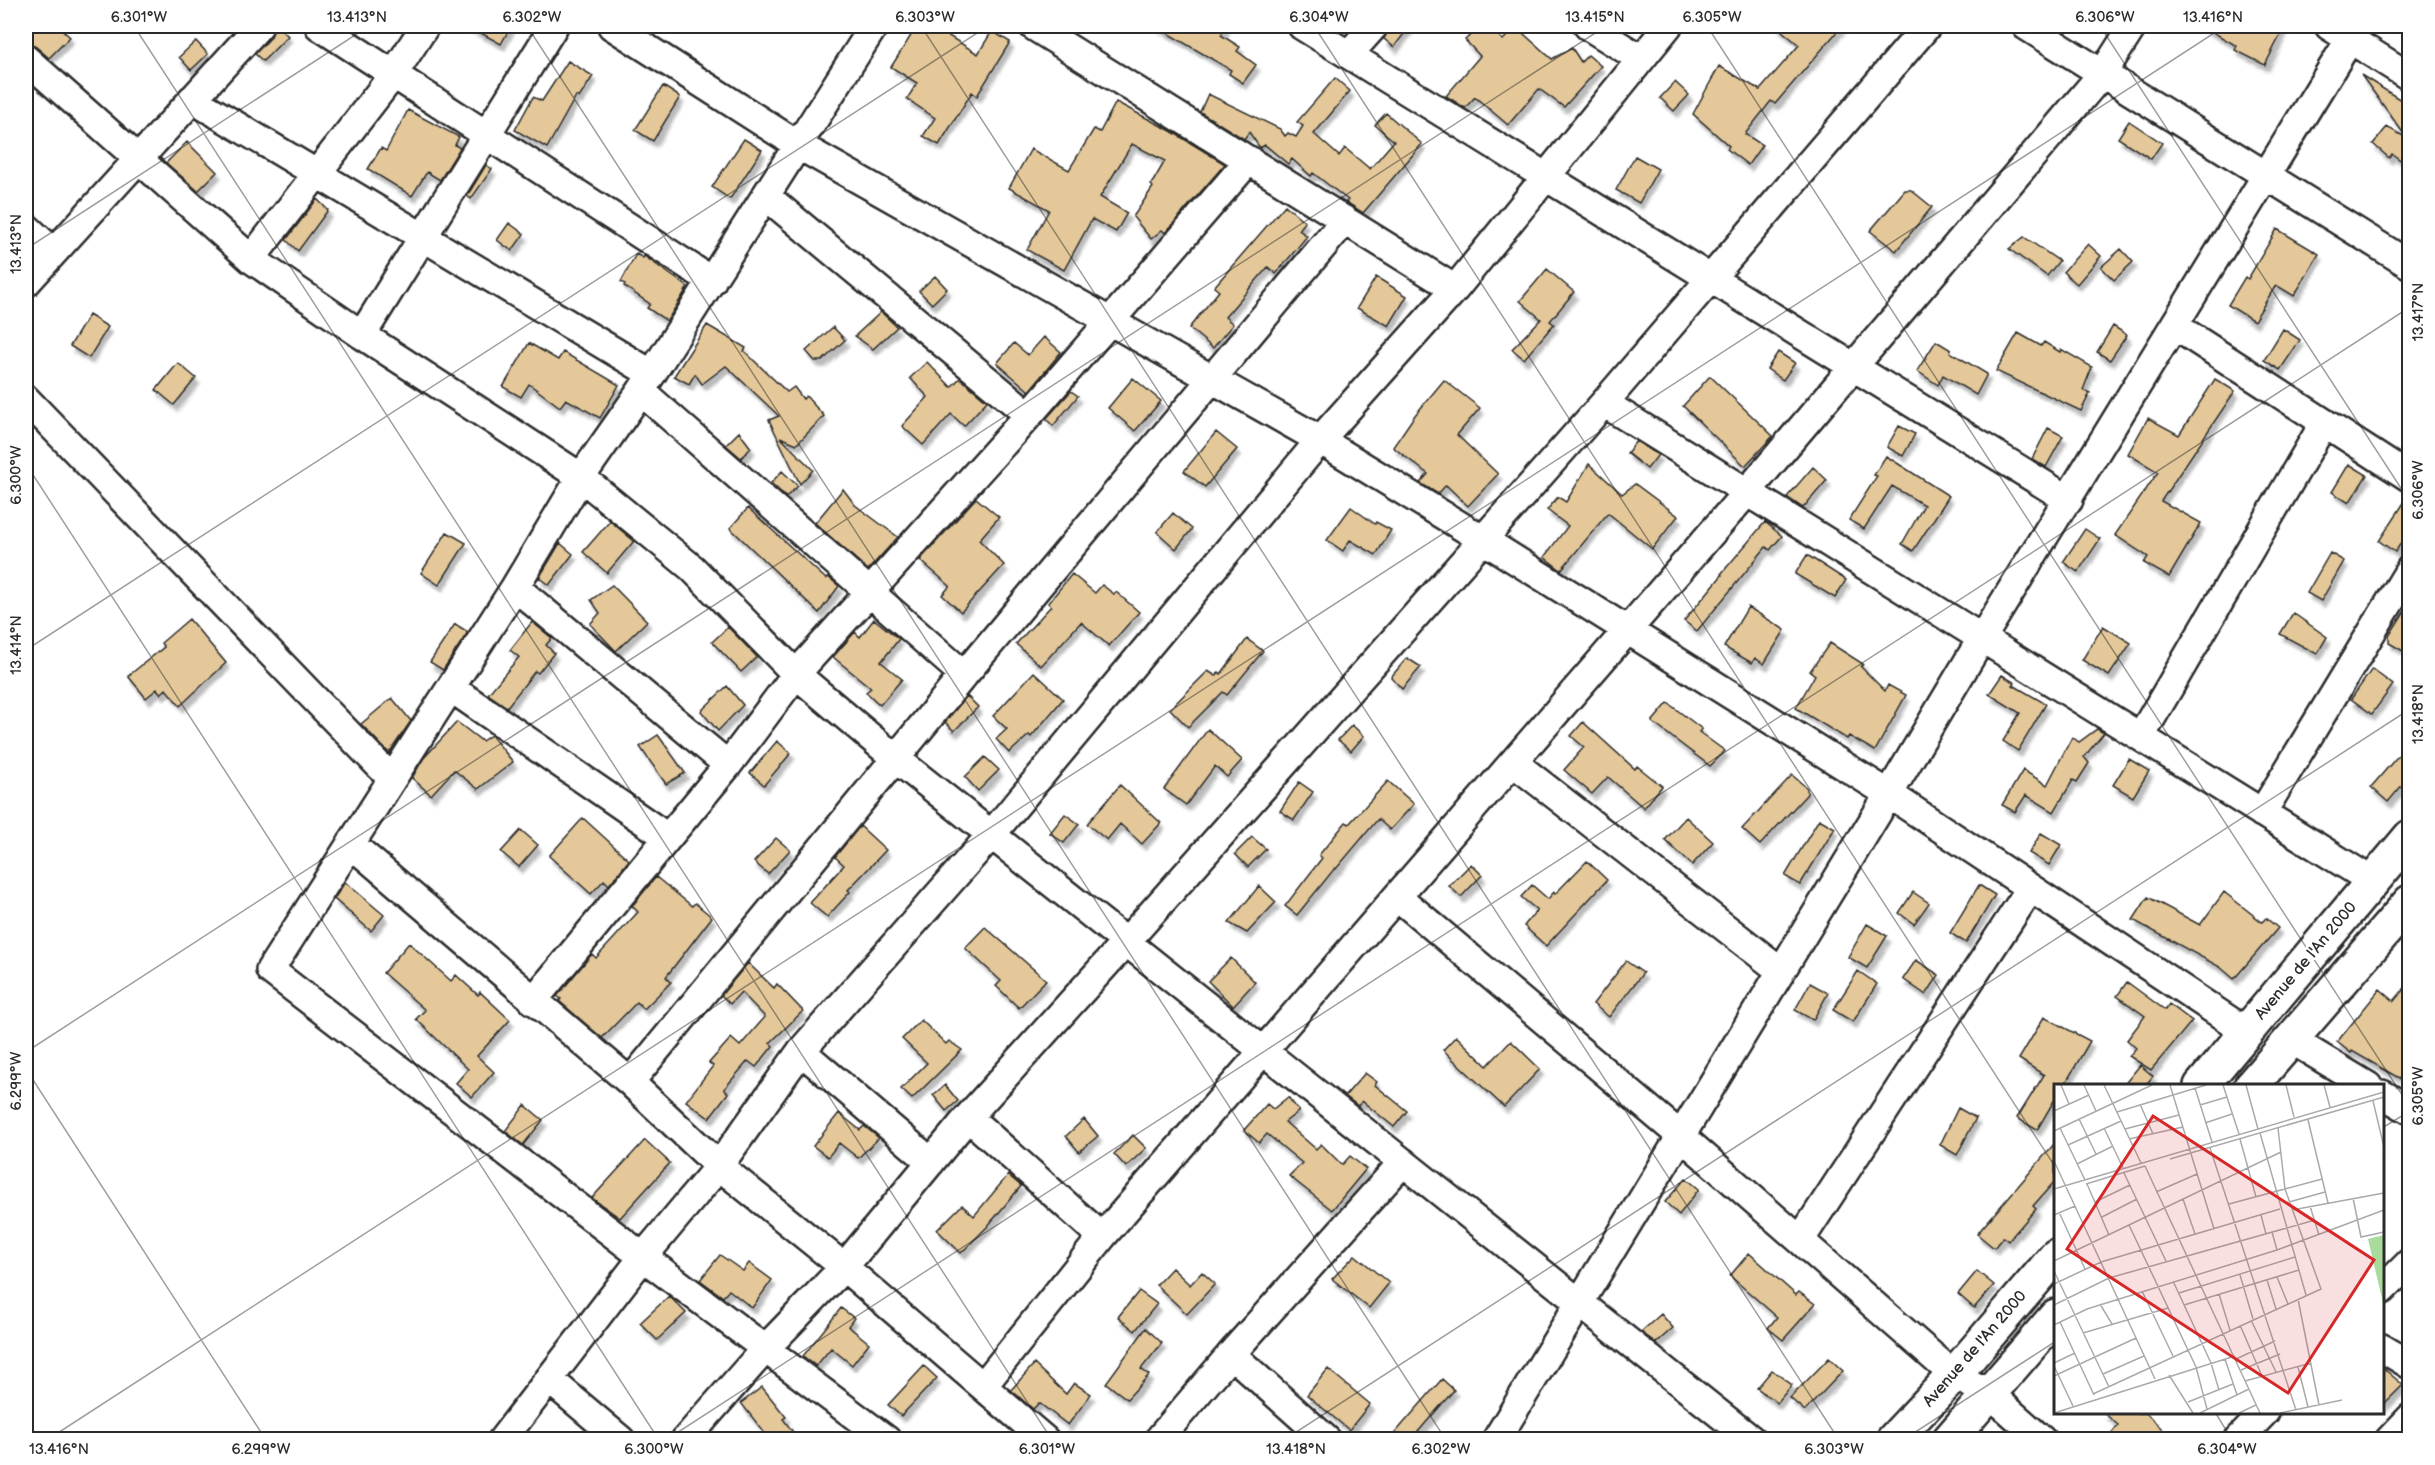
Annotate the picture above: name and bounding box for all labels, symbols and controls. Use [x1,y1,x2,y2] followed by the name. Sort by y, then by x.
[111,8,168,27] text: 6.301°W
[327,8,387,27] text: 13.413°N
[502,8,562,27] text: 6.302°W
[895,8,955,27] text: 6.303°W
[1289,8,1349,27] text: 6.304°W
[1565,8,1625,27] text: 13.415°N
[1682,8,1742,27] text: 6.305°W
[2075,8,2135,27] text: 6.306°W
[2183,8,2243,27] text: 13.416°N
[7,214,26,274] text: 13.413°N
[2409,283,2428,341] text: 13.417°N
[7,445,26,505] text: 6.300°W
[2409,460,2428,520] text: 6.306°W
[7,615,26,675] text: 13.414°N
[2409,684,2428,744] text: 13.418°N
[2251,898,2361,1024] street label: Avenue de l'An 2000
[7,1051,26,1110] text: 6.299°W
[2409,1066,2428,1126] text: 6.305°W
[2054,1084,2384,1414] inset map
[1919,1287,2031,1411] street label: Avenue de l'An 2000
[29,1440,89,1459] text: 13.416°N
[232,1440,291,1459] text: 6.299°W
[624,1440,684,1459] text: 6.300°W
[1019,1440,1076,1459] text: 6.301°W
[1266,1440,1326,1459] text: 13.418°N
[1411,1440,1471,1459] text: 6.302°W
[1804,1440,1864,1459] text: 6.303°W
[2197,1440,2257,1459] text: 6.304°W

